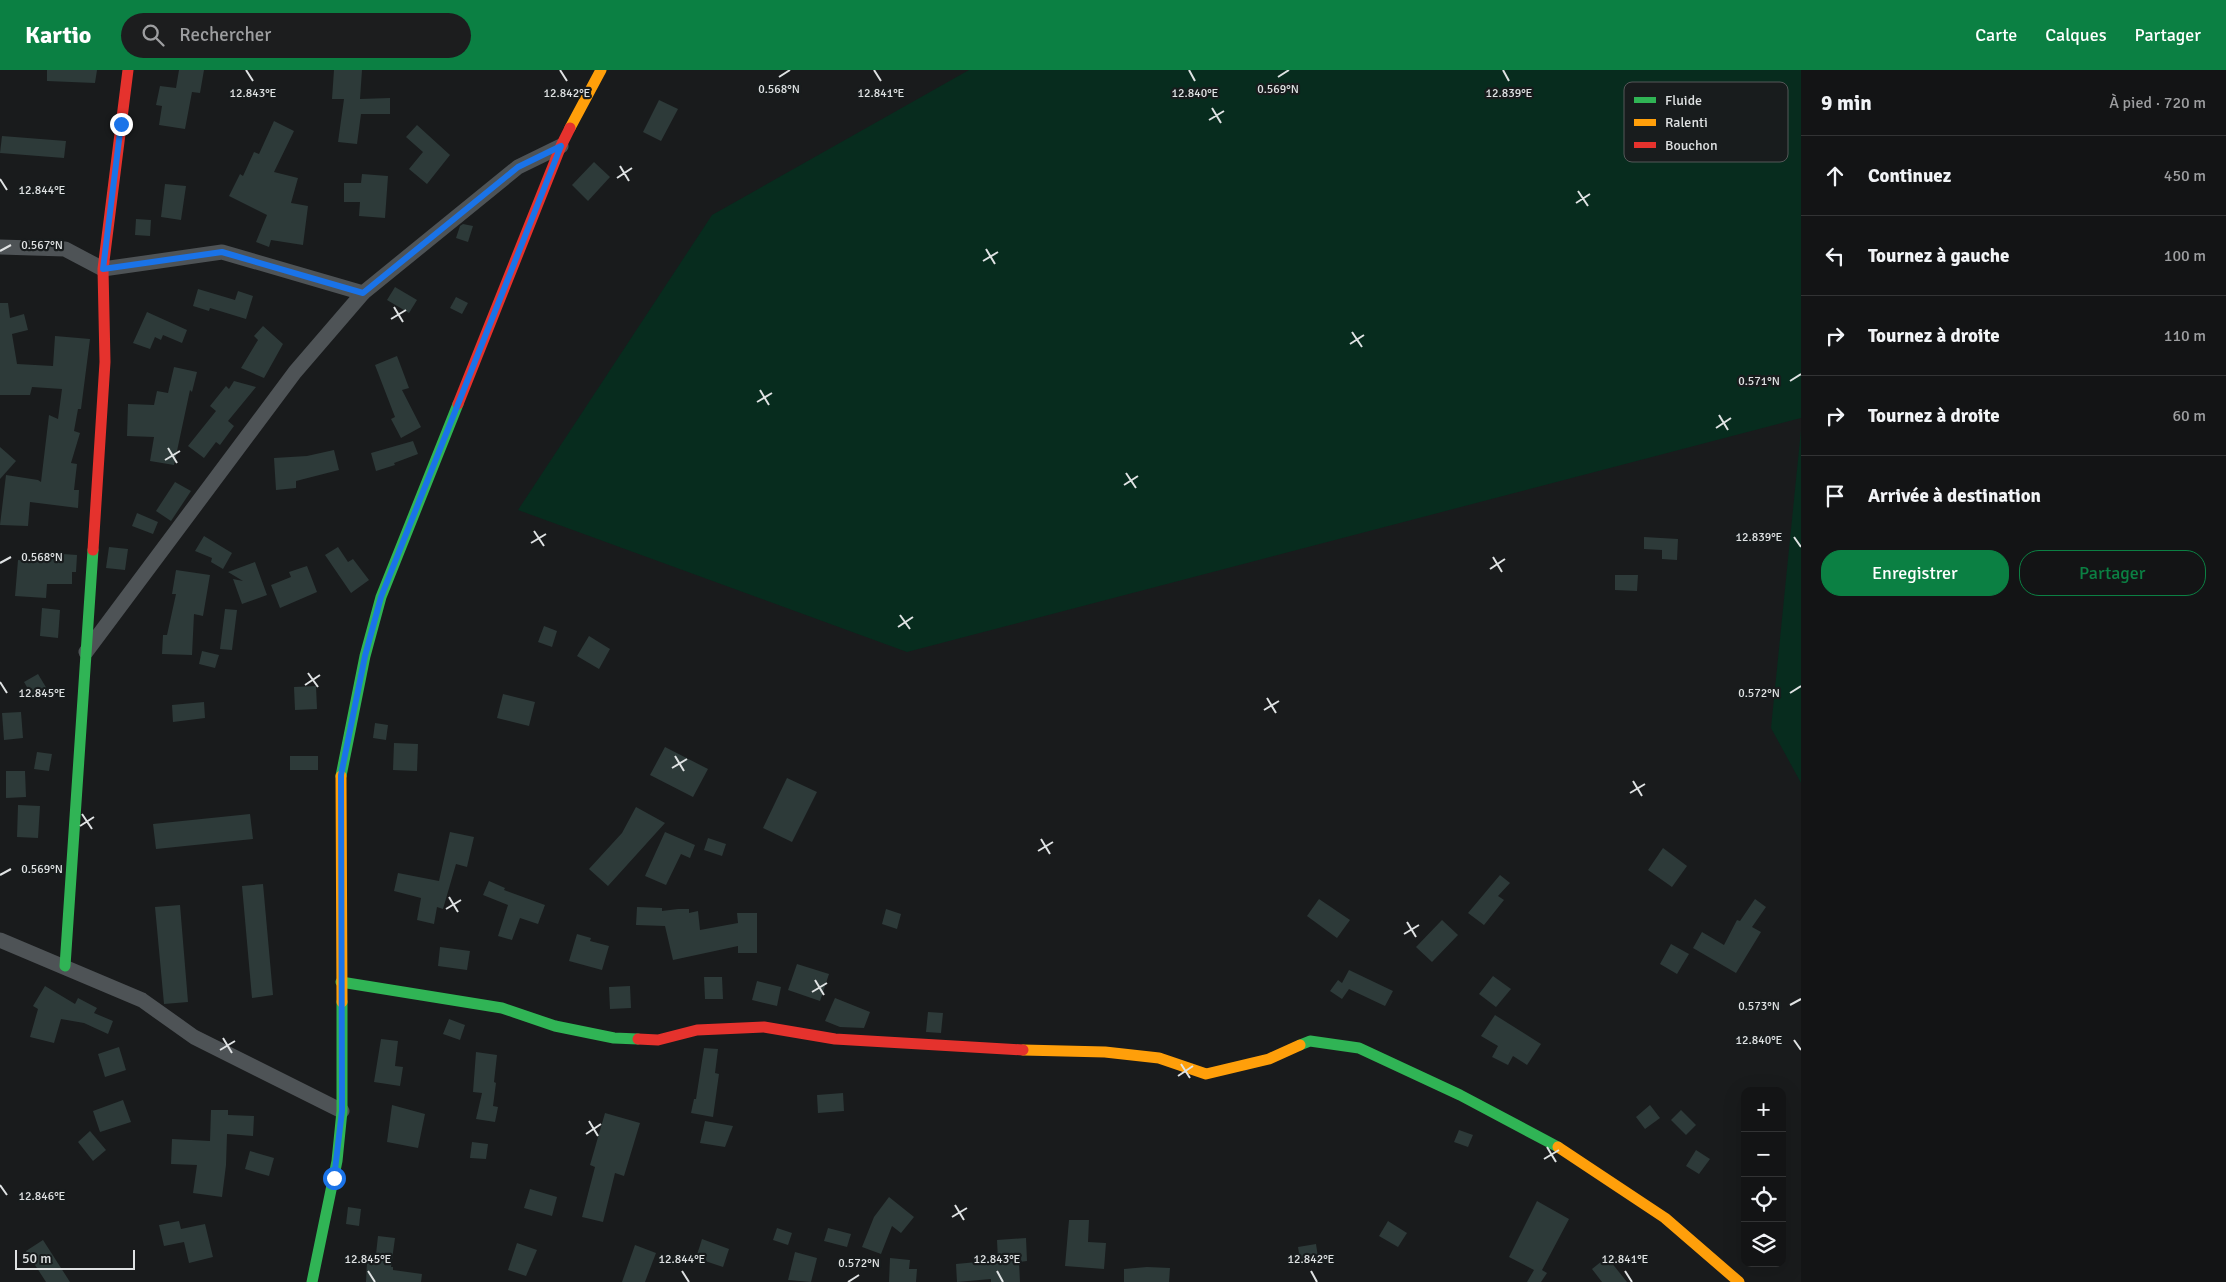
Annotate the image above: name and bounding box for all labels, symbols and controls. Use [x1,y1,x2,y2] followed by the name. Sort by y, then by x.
[121,13,471,58] search box
[25,20,91,50] text: Kartio
[139,21,167,49] icon: search
[179,23,271,47] text: Rechercher
[1975,24,2017,46] text: Carte
[2045,24,2107,46] text: Calques
[2135,24,2201,46] text: Partager
[758,82,800,97] text: 0.568°N
[1257,82,1299,97] text: 0.569°N
[1624,82,1788,162] legend
[230,86,277,101] text: 12.843°E
[544,86,591,101] text: 12.842°E
[858,86,905,101] text: 12.841°E
[1172,86,1219,101] text: 12.840°E
[1486,86,1533,101] text: 12.839°E
[1821,90,1872,116] text: 9 min
[1665,92,1702,109] text: Fluide
[2109,93,2206,113] text: À pied · 720 m
[110,113,133,136] route end
[1665,114,1708,131] text: Ralenti
[1665,137,1718,154] text: Bouchon
[1821,162,1849,190] icon: ahead
[1868,164,1951,188] text: Continuez
[2164,166,2206,186] text: 450 m
[19,183,66,198] text: 12.844°E
[21,238,63,253] text: 0.567°N
[1821,242,1849,270] icon: left
[1868,244,2009,268] text: Tournez à gauche
[2164,246,2206,266] text: 100 m
[1821,322,1849,350] icon: right
[1868,324,2000,348] text: Tournez à droite
[2164,326,2206,346] text: 110 m
[1738,374,1780,389] text: 0.571°N
[1821,402,1849,430] icon: right
[1868,404,2000,428] text: Tournez à droite
[2172,406,2206,426] text: 60 m
[1821,482,1849,510] icon: arrive
[1868,484,2041,508] text: Arrivée à destination
[1736,530,1783,545] text: 12.839°E
[21,550,63,565] text: 0.568°N
[1821,550,2009,596] button: Enregistrer
[2019,550,2206,596] button: Partager
[19,686,66,701] text: 12.845°E
[1738,686,1780,701] text: 0.572°N
[21,862,63,877] text: 0.569°N
[1738,999,1780,1014] text: 0.573°N
[1736,1033,1783,1048] text: 12.840°E
[1741,1087,1786,1267] map controls
[1741,1087,1786,1132] button: +
[1741,1132,1786,1177] button: −
[323,1167,346,1190] route start
[1741,1177,1786,1222] button: locate
[19,1189,66,1204] text: 12.846°E
[1741,1222,1786,1267] button: layers
[15,1247,135,1270] scale bar
[22,1250,51,1267] text: 50 m
[345,1252,392,1267] text: 12.845°E
[659,1252,706,1267] text: 12.844°E
[974,1252,1021,1267] text: 12.843°E
[1288,1252,1335,1267] text: 12.842°E
[1602,1252,1649,1267] text: 12.841°E
[838,1256,880,1271] text: 0.572°N

